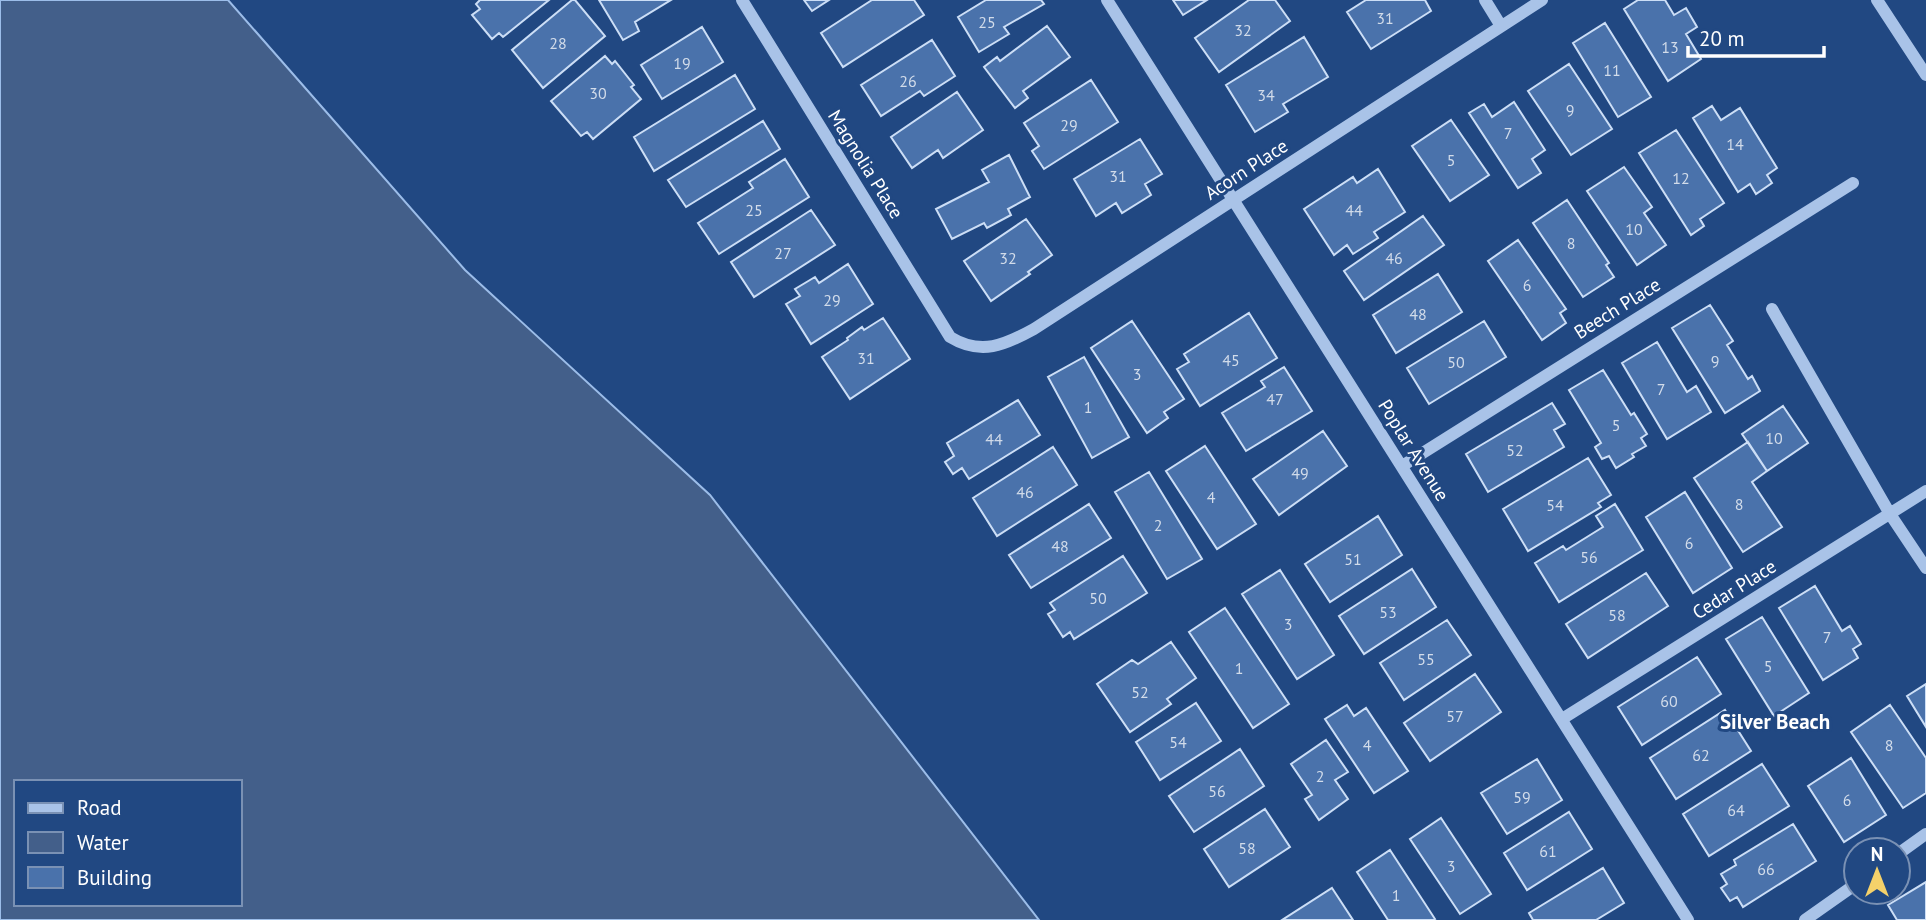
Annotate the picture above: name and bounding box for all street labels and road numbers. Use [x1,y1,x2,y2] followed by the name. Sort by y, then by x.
[823,105,909,223] street label: Magnolia Place
[1200,133,1292,205] street label: Acorn Place
[1569,272,1665,344] street label: Beech Place
[1373,395,1455,505] street label: Poplar Avenue
[1688,554,1780,624] street label: Cedar Place

